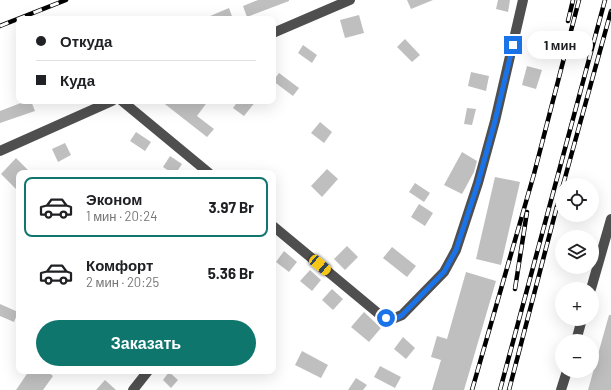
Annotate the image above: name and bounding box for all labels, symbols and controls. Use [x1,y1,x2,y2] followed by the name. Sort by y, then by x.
[527,31,593,59] callout: 1 мин
[60,32,112,50] text: Откуда
[504,36,522,54] route end
[544,37,576,53] text: 1 мин
[60,71,95,89] text: Куда
[555,178,599,378] map controls
[555,178,599,222] button: locate
[38,189,74,225] icon: car
[86,190,142,208] text: Эконом
[208,198,254,216] text: 3.97 Br
[86,208,157,224] text: 1 мин · 20:24
[555,230,599,274] button: layers
[307,253,333,277] car
[38,255,74,291] icon: car
[86,256,153,274] text: Комфорт
[208,264,254,282] text: 5.36 Br
[86,274,159,290] text: 2 мин · 20:25
[555,282,599,326] button: +
[377,309,395,327] route start
[36,320,256,366] button: Заказать
[555,334,599,378] button: −

